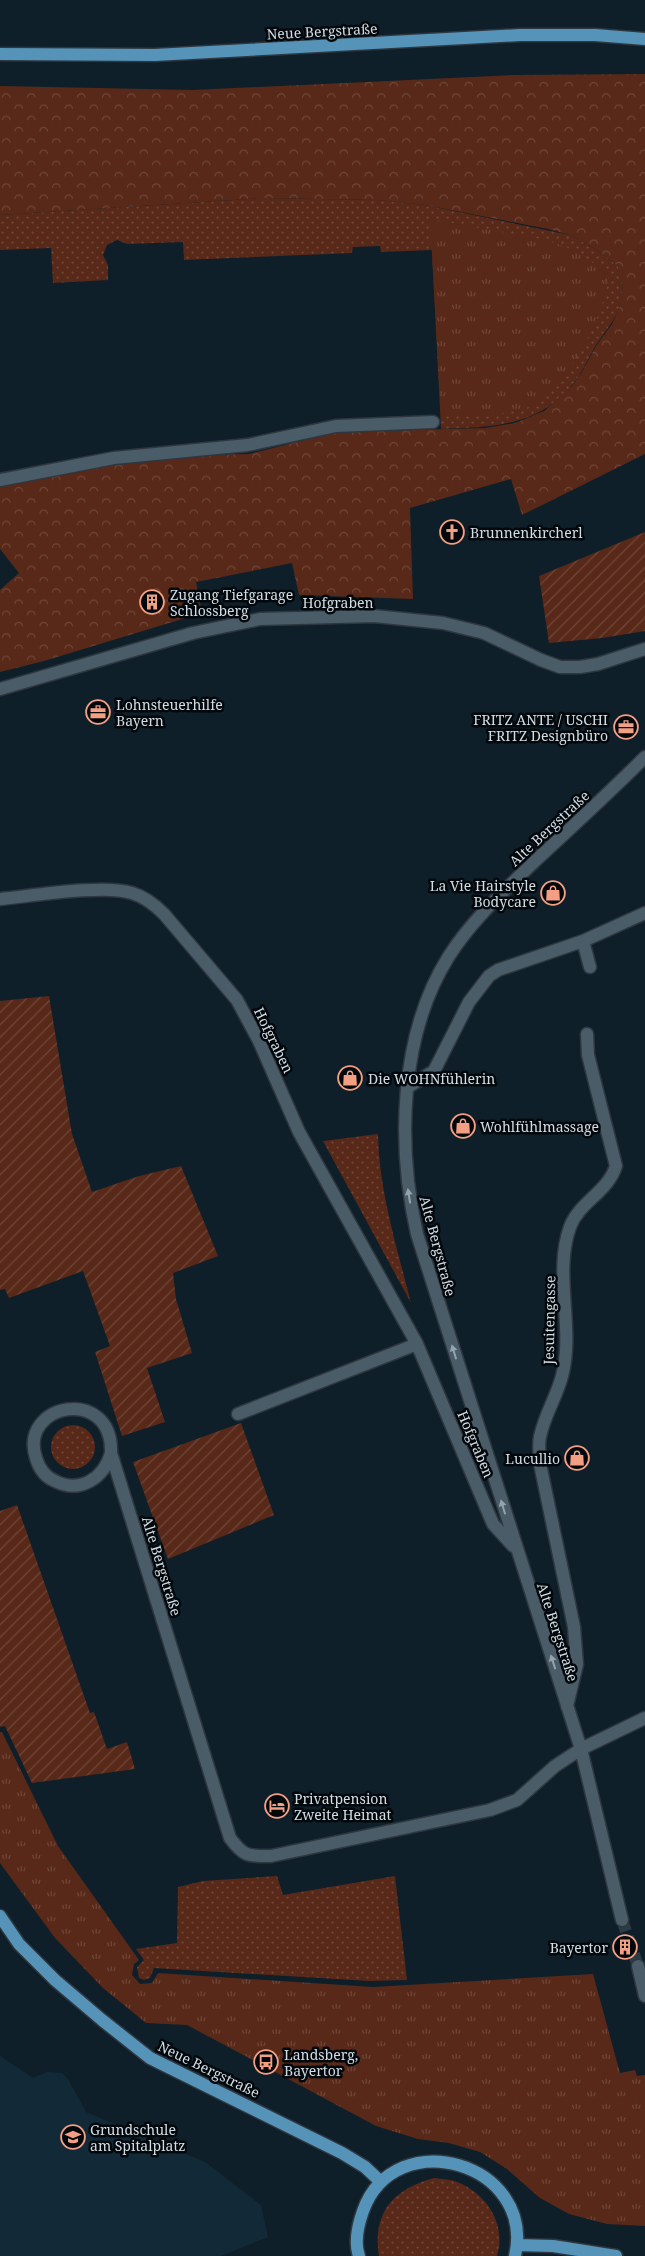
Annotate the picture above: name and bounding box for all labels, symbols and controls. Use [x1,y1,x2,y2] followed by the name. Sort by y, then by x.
[266,19,378,43] street label: Neue Bergstraße
[439,519,465,545] church icon: Brunnenkircherl
[470,523,583,542] place label: Brunnenkircherl
[170,585,293,620] place label: Zugang Tiefgarage Schlossberg
[139,589,165,615] building icon: Zugang Tiefgarage Schlossberg
[302,593,374,612] street label: Hofgraben
[116,695,223,730] place label: Lohnsteuerhilfe Bayern
[85,699,111,725] office icon: Lohnsteuerhilfe Bayern
[473,710,608,745] place label: FRITZ ANTE / USCHI FRITZ Designbüro
[613,714,639,740] office icon: FRITZ ANTE / USCHI FRITZ Designbüro
[505,786,593,870] street label: Alte Bergstraße
[430,876,536,911] place label: La Vie Hairstyle Bodycare
[540,880,566,906] shop icon: La Vie Hairstyle Bodycare
[250,1004,298,1076] street label: Hofgraben
[337,1065,363,1091] shop icon: Die WOHNfühlerin
[368,1069,495,1088] place label: Die WOHNfühlerin
[450,1113,476,1139] shop icon: Wohlfühlmassage
[480,1117,599,1136] place label: Wohlfühlmassage
[405,1188,413,1204] one-way arrow
[415,1194,461,1298] street label: Alte Bergstraße
[539,1275,559,1366] street label: Jesuitengasse
[450,1345,457,1360] one-way arrow
[453,1408,499,1480] street label: Hofgraben
[564,1445,590,1471] shop icon: Lucullio
[505,1449,560,1468] place label: Lucullio
[499,1500,507,1515] one-way arrow
[138,1514,186,1618] street label: Alte Bergstraße
[533,1580,583,1684] street label: Alte Bergstraße
[548,1654,556,1669] one-way arrow
[294,1789,392,1824] place label: Privatpension Zweite Heimat
[264,1793,290,1819] hotel icon: Privatpension Zweite Heimat
[612,1934,638,1960] building icon: Bayertor
[550,1938,608,1957] place label: Bayertor
[155,2036,263,2102] street label: Neue Bergstraße
[284,2045,358,2080] place label: Landsberg, Bayertor
[253,2049,279,2075] bus stop icon: Landsberg, Bayertor
[90,2120,186,2155] place label: Grundschule am Spitalplatz
[60,2124,86,2150] school or university icon: Grundschule am Spitalplatz

